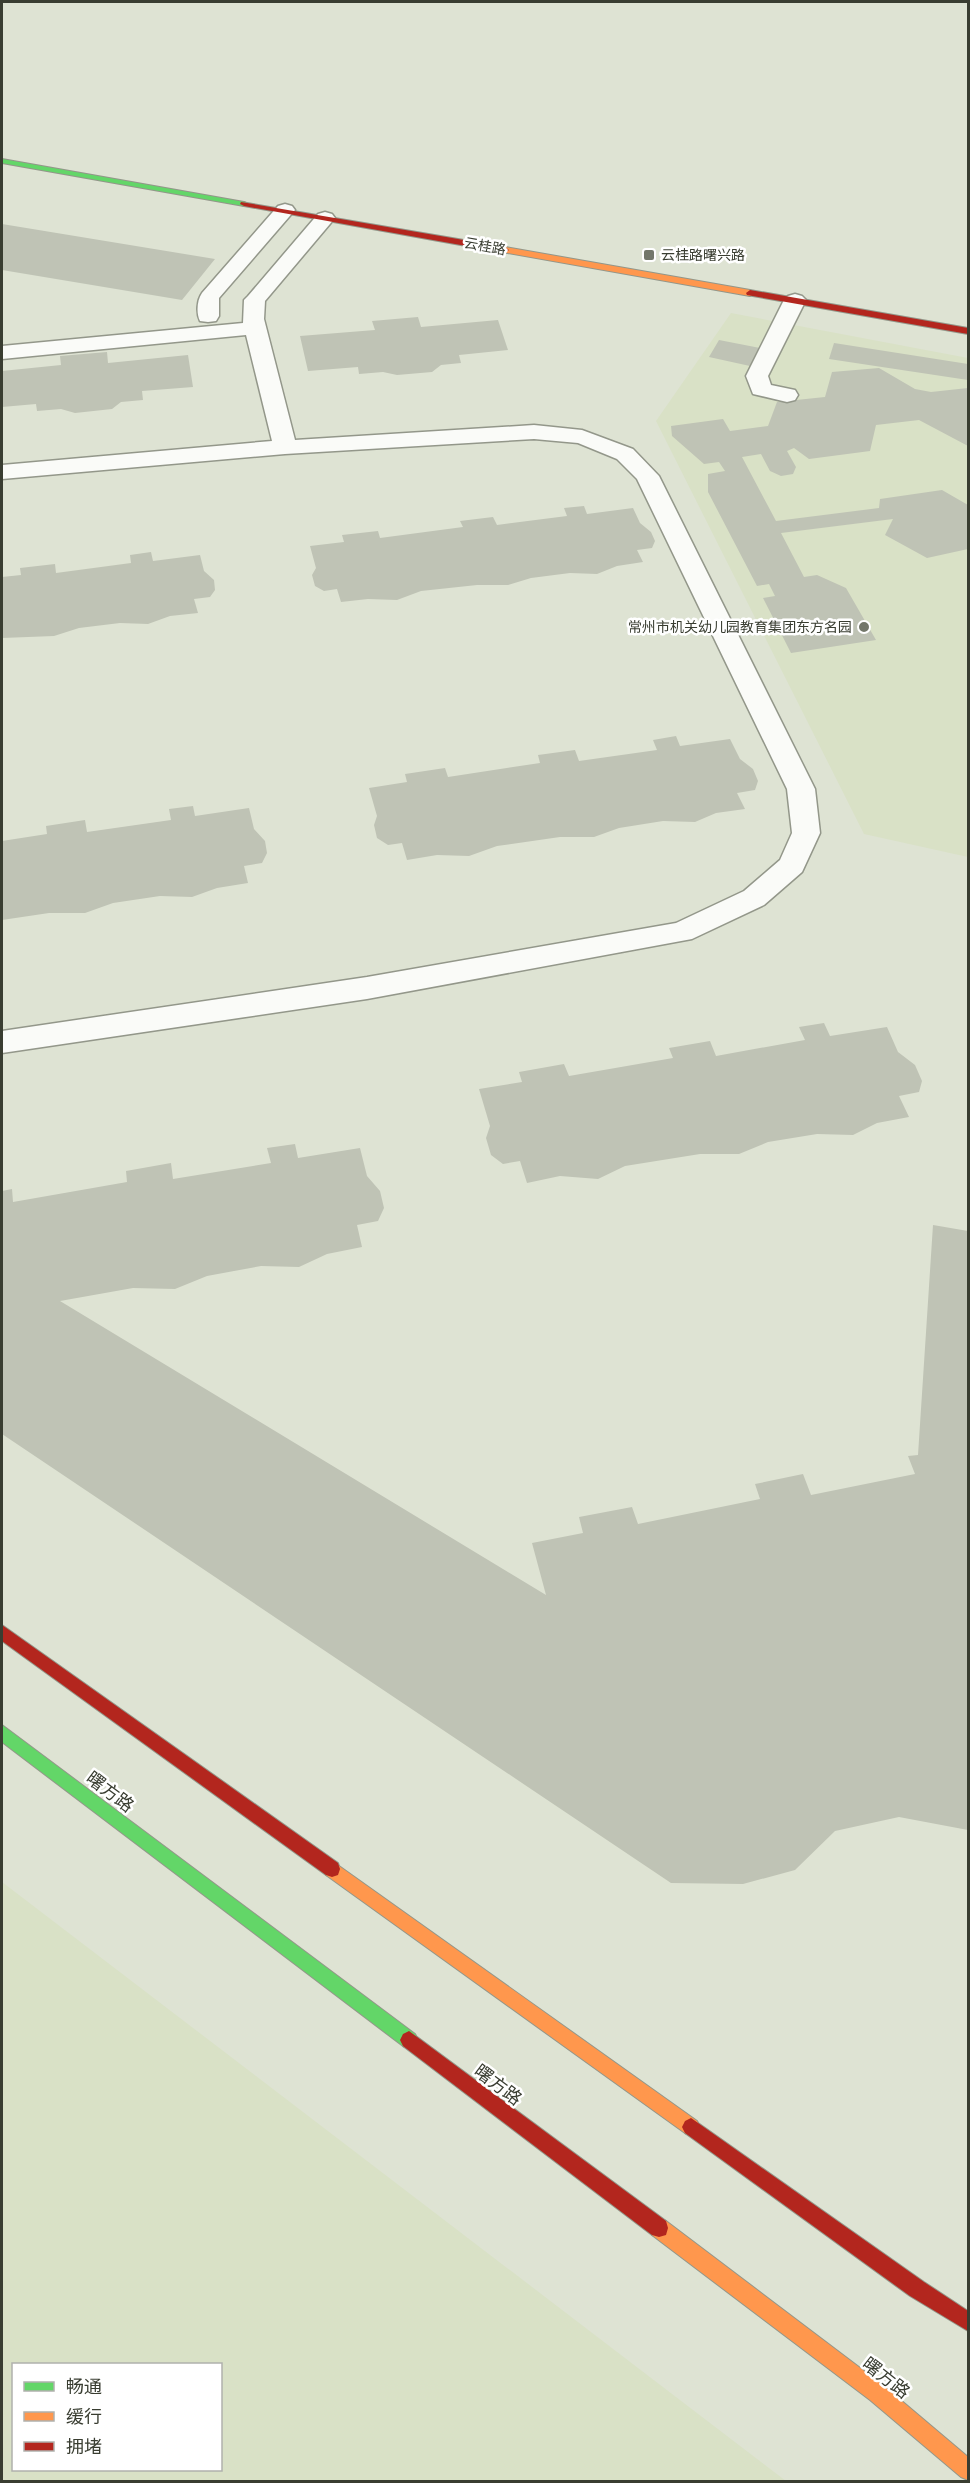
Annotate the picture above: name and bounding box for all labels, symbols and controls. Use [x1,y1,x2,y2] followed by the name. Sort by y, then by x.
[463,234,507,259] street label: 云桂路
[661,247,745,264] place label: 云桂路曙兴路
[642,248,656,262] marker: 云桂路曙兴路
[628,619,852,636] place label: 常州市机关幼儿园教育集团东方名园
[857,620,871,634] marker: 常州市机关幼儿园教育集团东方名园
[82,1767,138,1817] street label: 曙方路
[470,2060,526,2110] street label: 曙方路
[858,2353,914,2403] street label: 曙方路
[12,2363,222,2471] legend
[66,2376,102,2398] text: 畅通
[66,2406,102,2428] text: 缓行
[66,2436,102,2458] text: 拥堵

